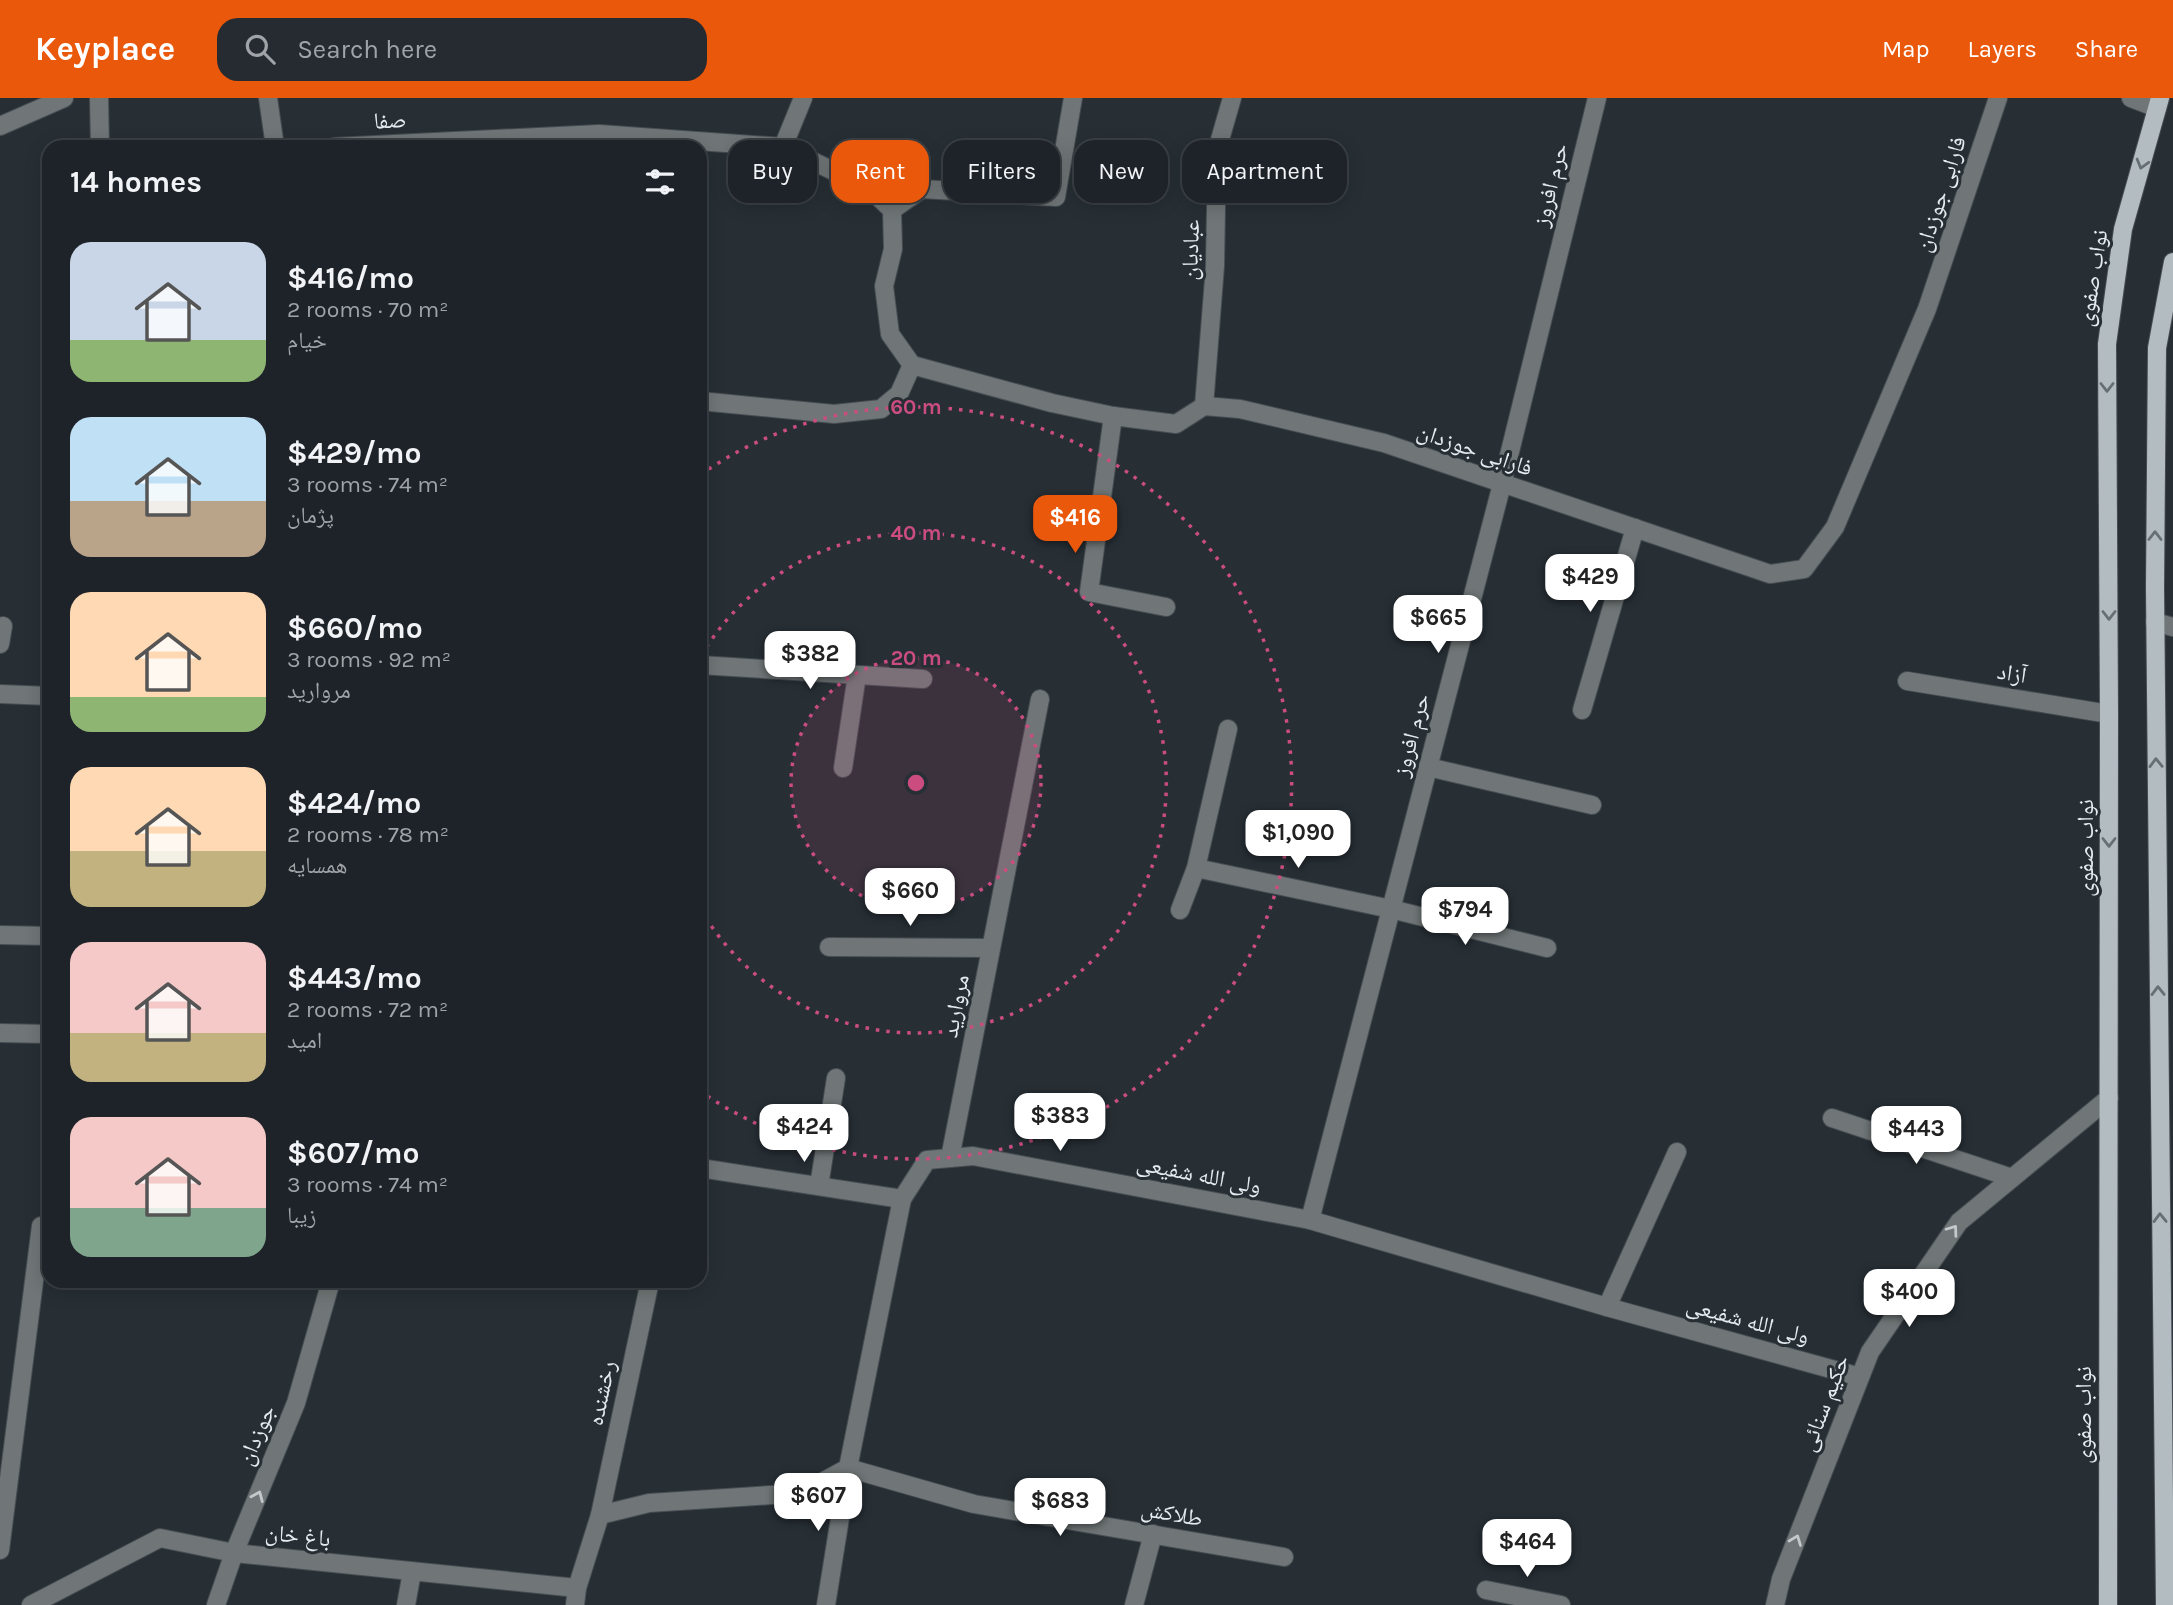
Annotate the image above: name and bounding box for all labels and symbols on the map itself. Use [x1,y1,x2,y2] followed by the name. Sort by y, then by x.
[373,106,407,135] street label: صفا
[1909,133,1972,255] street label: فارابی جوزدان
[1527,141,1576,231] street label: حرم افروز
[2136,158,2150,170] one-way arrow
[1176,219,1205,281] street label: عبادیان
[2072,228,2113,328] street label: نواب صفوی
[2099,383,2115,393] one-way arrow
[890,395,942,419] text: 60 m
[1414,417,1536,482] street label: فارابی جوزدان
[1034,496,1116,555] pin: $416
[890,521,942,545] text: 40 m
[2147,530,2163,541] one-way arrow
[1549,554,1631,614] pin: $429
[1397,596,1479,655] pin: $665
[2101,610,2117,621] one-way arrow
[769,632,851,691] pin: $382
[890,646,942,670] text: 20 m
[1995,658,2030,689] street label: آزاد
[1387,691,1437,781] street label: حرم افروز
[2149,758,2164,769] one-way arrow
[904,771,928,795] centre of rings
[2072,799,2099,897] street label: نواب صفوی
[1241,810,1355,870] pin: $1,090
[2101,838,2117,848] one-way arrow
[869,868,951,928] pin: $660
[1424,888,1506,947] pin: $794
[936,972,975,1040] street label: مروارید
[2151,985,2166,996] one-way arrow
[1019,1094,1101,1153] pin: $383
[763,1104,845,1164] pin: $424
[1875,1107,1957,1166] pin: $443
[1134,1149,1264,1200] street label: ولی الله شفیعی
[2153,1213,2168,1224] one-way arrow
[1945,1225,1957,1238] one-way arrow
[1868,1270,1950,1329] pin: $400
[1683,1291,1812,1350] street label: ولی الله شفیعی
[1794,1351,1857,1456] street label: حکیم سنائی
[581,1358,622,1428] street label: رخشنده
[2070,1366,2097,1464] street label: نواب صفوی
[232,1401,281,1469] street label: جوزدان
[777,1474,859,1533] pin: $607
[1019,1478,1101,1538] pin: $683
[249,1490,263,1502] one-way arrow
[1139,1495,1205,1532] street label: طلاکش
[264,1519,332,1553] street label: باغ خان
[1486,1520,1568,1579] pin: $464
[1788,1535,1802,1547] one-way arrow

